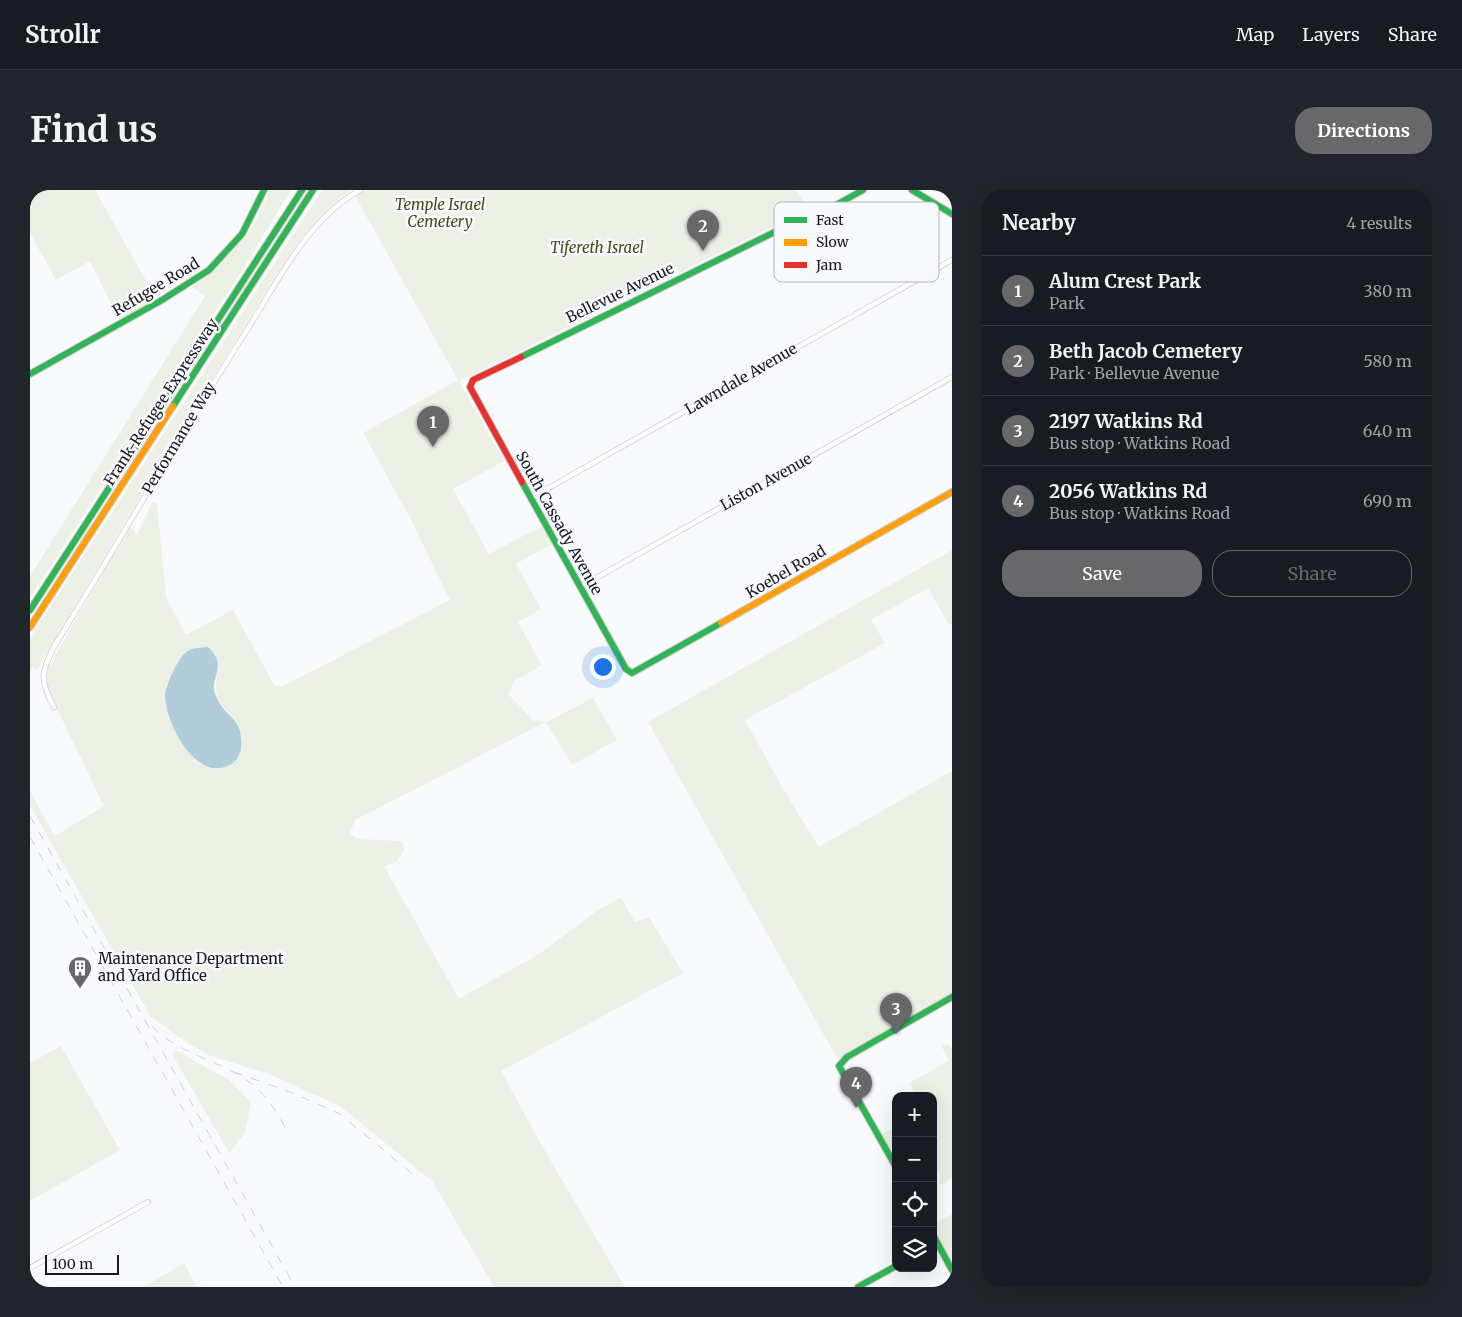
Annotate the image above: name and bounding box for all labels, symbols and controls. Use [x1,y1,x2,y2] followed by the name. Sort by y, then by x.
[25,19,101,50] text: Strollr
[1236,23,1274,46] text: Map
[1302,23,1360,46] text: Layers
[1388,23,1437,46] text: Share
[1295,107,1432,154] button: Directions
[30,108,157,152] text: Find us
[395,195,485,231] park label: Temple Israel Cemetery
[774,202,939,282] legend
[1002,209,1076,236] text: Nearby
[687,210,719,251] pin: 2
[816,211,844,229] text: Fast
[1346,213,1412,233] text: 4 results
[816,233,849,251] text: Slow
[550,238,644,257] park label: Tifereth Israel
[109,253,203,320] street label: Refugee Road
[815,256,842,274] text: Jam
[563,258,677,327] street label: Bellevue Avenue
[1049,269,1201,293] text: Alum Crest Park
[1014,281,1022,301] text: 1
[1364,281,1412,301] text: 380 m
[1049,293,1085,313] text: Park
[99,314,222,489] street label: Frank-Refugee Expressway
[681,339,800,418] street label: Lawndale Avenue
[1049,339,1242,363] text: Beth Jacob Cemetery
[1013,351,1023,371] text: 2
[1364,351,1412,371] text: 580 m
[1049,363,1219,383] text: Park · Bellevue Avenue
[138,378,220,497] street label: Performance Way
[417,406,449,447] pin: 1
[1049,409,1203,433] text: 2197 Watkins Rd
[1013,421,1023,441] text: 3
[1363,421,1412,441] text: 640 m
[1049,433,1230,453] text: Bus stop · Watkins Road
[512,448,607,598] street label: South Cassady Avenue
[717,448,815,515] street label: Liston Avenue
[1049,479,1207,503] text: 2056 Watkins Rd
[1013,491,1023,511] text: 4
[1363,491,1412,511] text: 690 m
[1049,503,1230,523] text: Bus stop · Watkins Road
[742,541,829,602] street label: Koebel Road
[1002,550,1202,597] button: Save
[1212,550,1412,597] button: Share
[590,654,616,680] your location
[98,949,284,985] place label: Maintenance Department and Yard Office
[67,955,93,989] building icon: Maintenance Department and Yard Office
[880,993,912,1034] pin: 3
[840,1067,872,1108] pin: 4
[892,1092,937,1272] map controls
[892,1092,937,1137] button: +
[892,1137,937,1182] button: −
[892,1182,937,1227] button: locate
[892,1227,937,1272] button: layers
[45,1252,119,1275] scale bar
[52,1255,93,1273] text: 100 m

